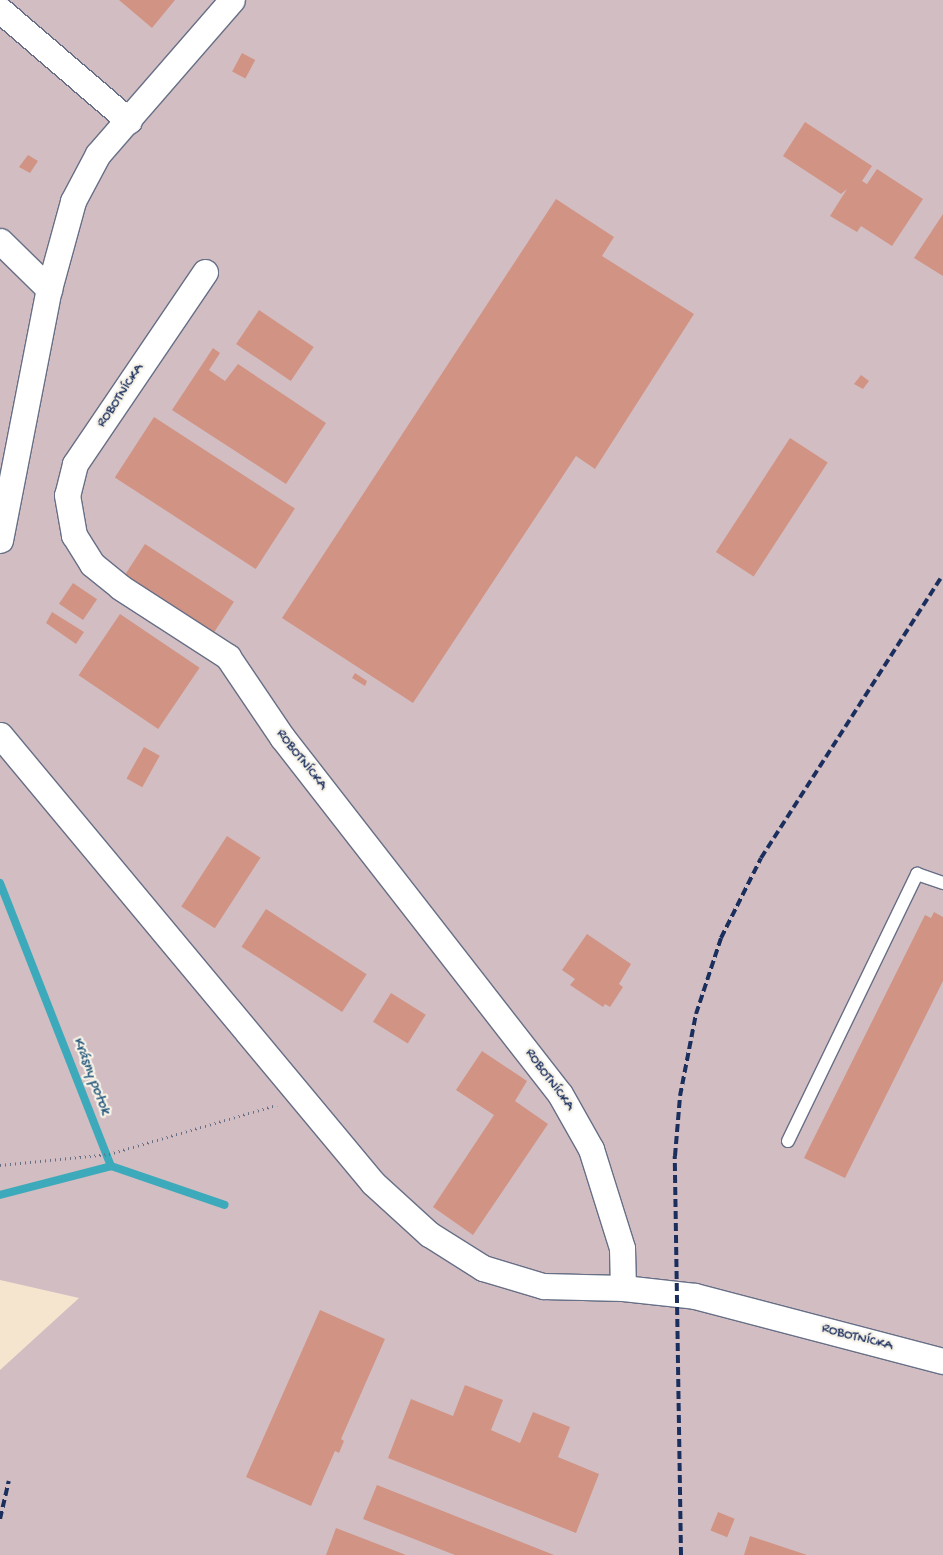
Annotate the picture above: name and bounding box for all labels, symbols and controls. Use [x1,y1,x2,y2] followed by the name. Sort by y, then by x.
[94,361,148,431] street label: ROBOTNÍCKA
[272,726,330,794] street label: ROBOTNÍCKA
[68,1035,114,1117] water label: Krásny potok
[521,1046,577,1114] street label: ROBOTNÍCKA
[820,1320,894,1356] street label: ROBOTNÍCKA

